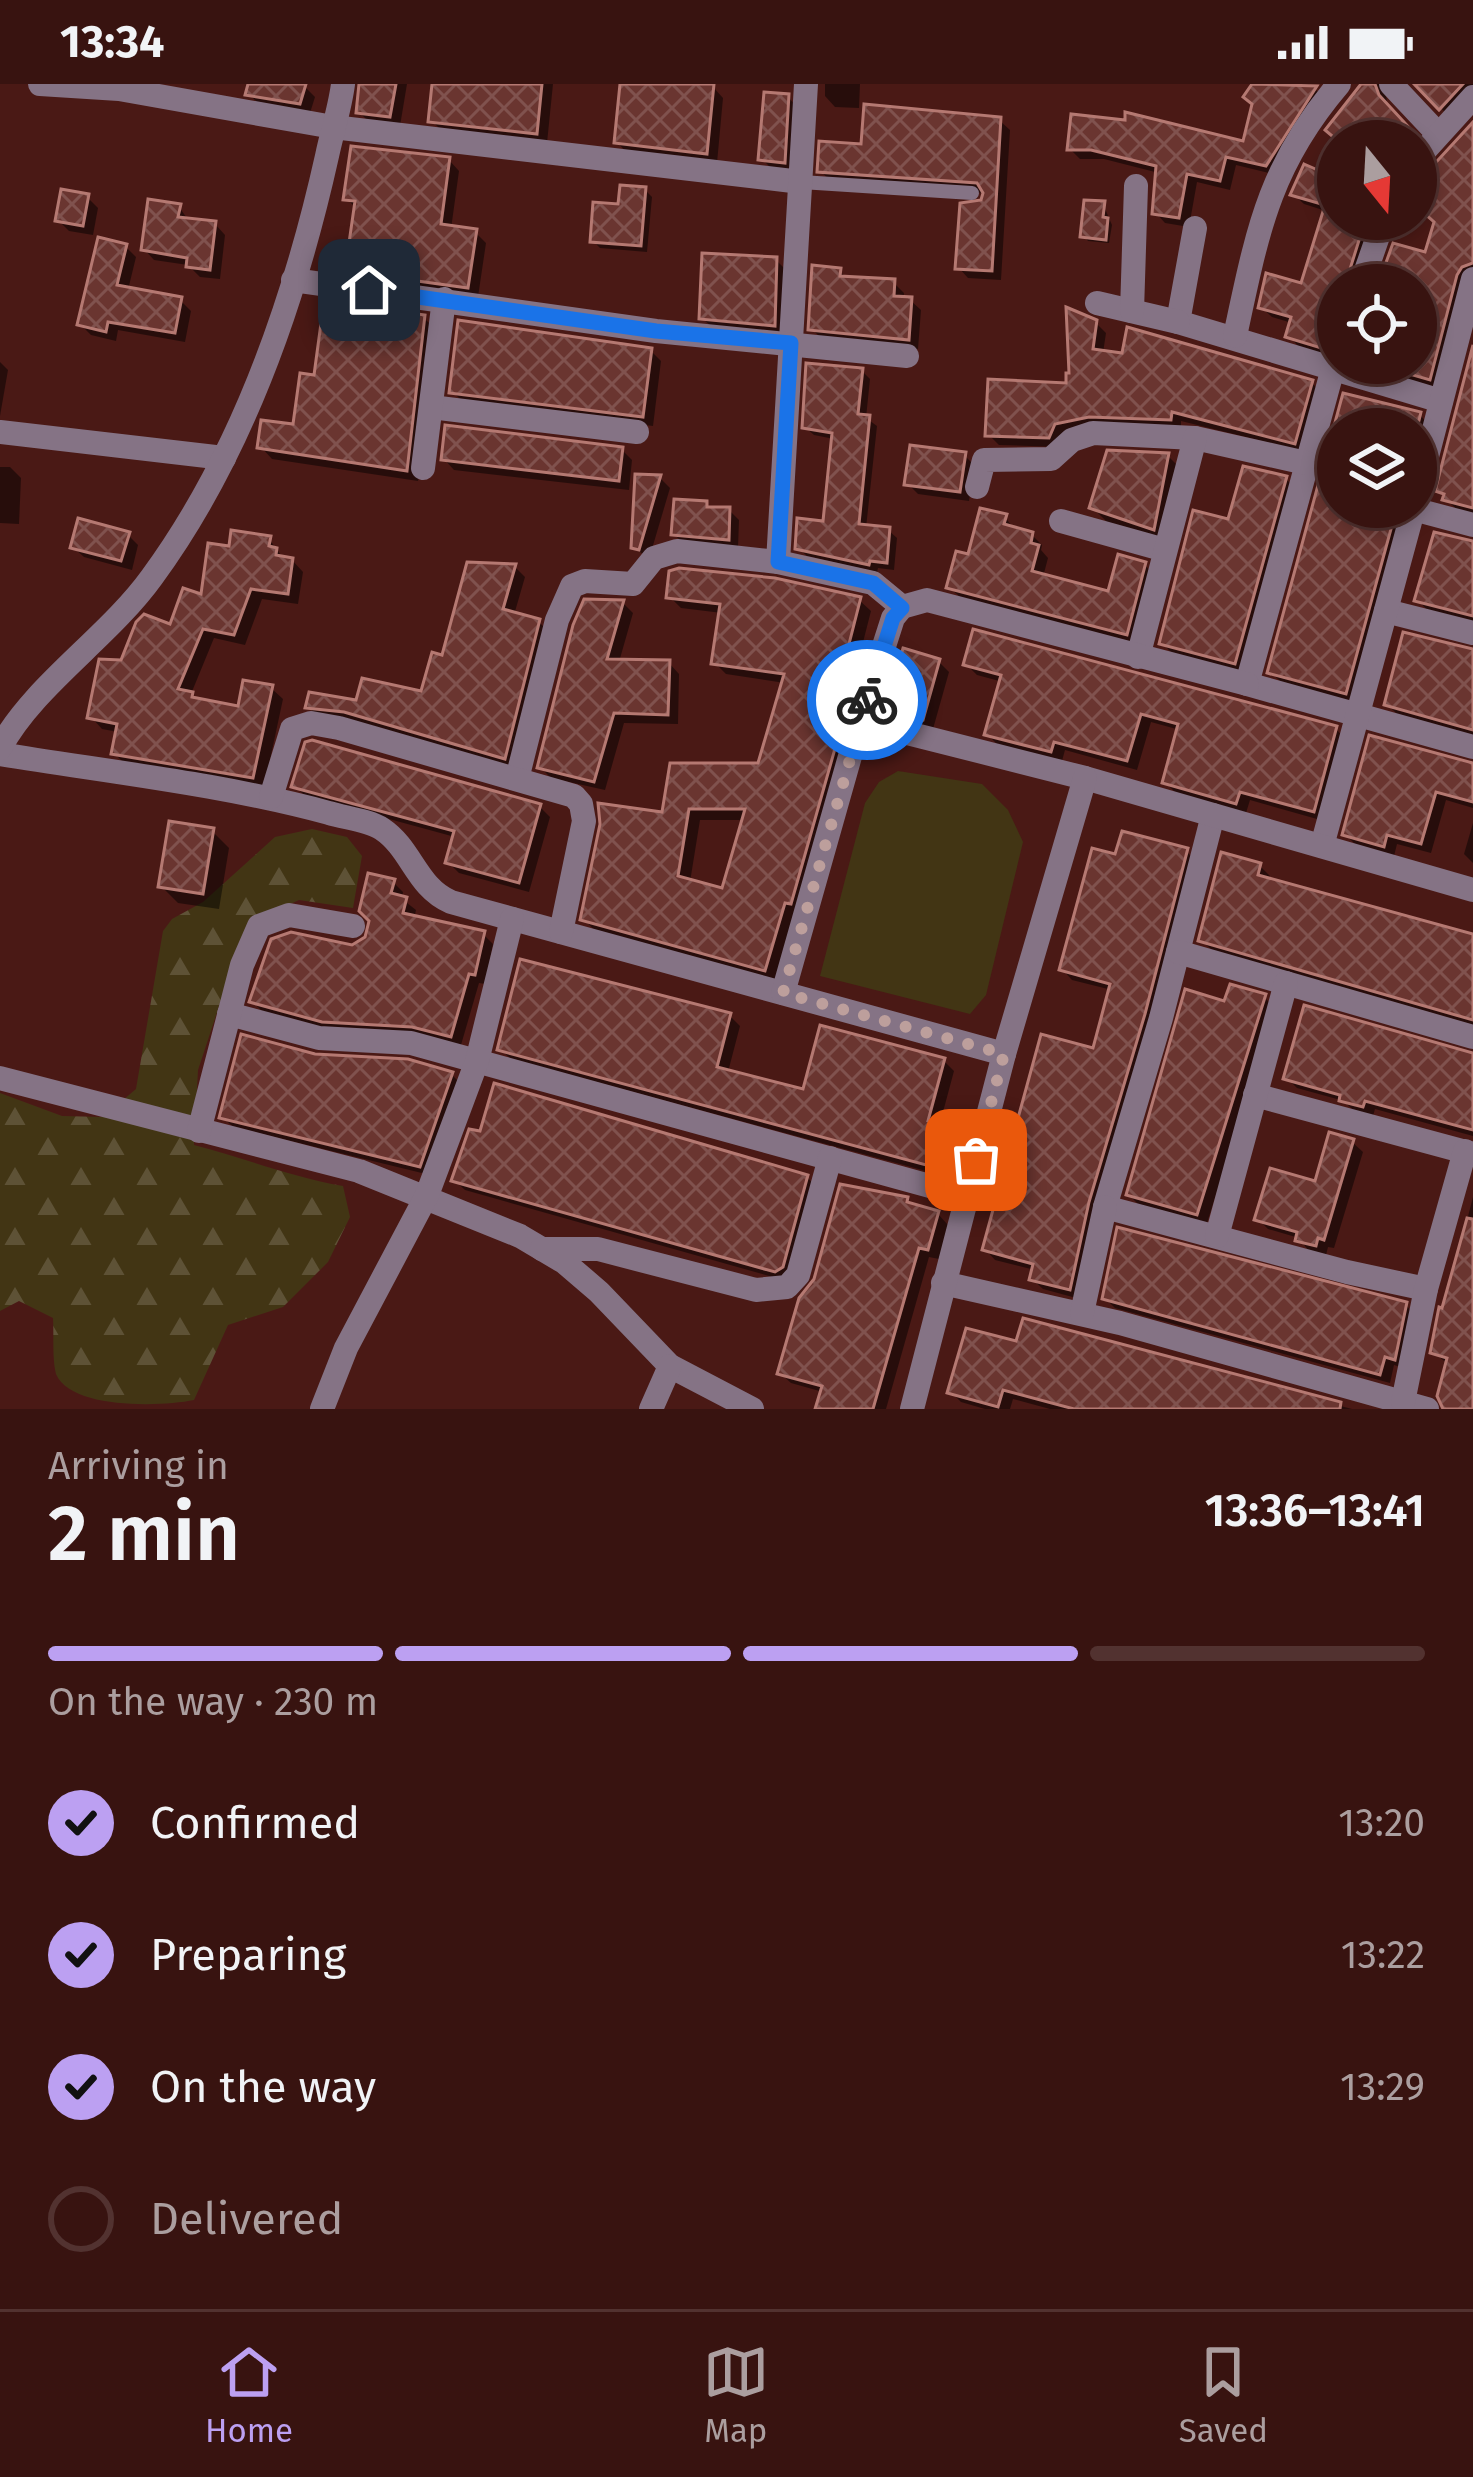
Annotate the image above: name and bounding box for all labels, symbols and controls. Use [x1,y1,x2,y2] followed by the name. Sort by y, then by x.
[60,15,165,69] text: 13:34
[1317,120,1437,240] north arrow
[1317,120,1437,528] map controls
[318,239,420,341] pin
[336,257,402,323] icon: home
[1317,264,1437,384] button: locate
[1317,408,1437,528] button: layers
[807,640,927,760] courier
[834,667,900,733] icon: bike
[925,1109,1027,1211] pin
[943,1127,1009,1193] icon: bag
[48,1443,229,1489] text: Arriving in
[1205,1484,1425,1538] text: 13:36–13:41
[48,1487,240,1581] text: 2 min
[48,1679,378,1725] text: On the way · 230 m
[48,1790,114,1856] icon: check
[150,1796,360,1850] text: Confirmed
[1338,1800,1425,1846] text: 13:20
[48,1922,114,1988] icon: check
[150,1928,346,1982] text: Preparing
[1341,1932,1425,1978] text: 13:22
[48,2054,114,2120] icon: check
[150,2060,376,2114] text: On the way
[1340,2064,1425,2110] text: 13:29
[150,2192,343,2246] text: Delivered
[205,2339,293,2451] tab: Home
[703,2339,769,2451] tab: Map
[1179,2339,1268,2451] tab: Saved

